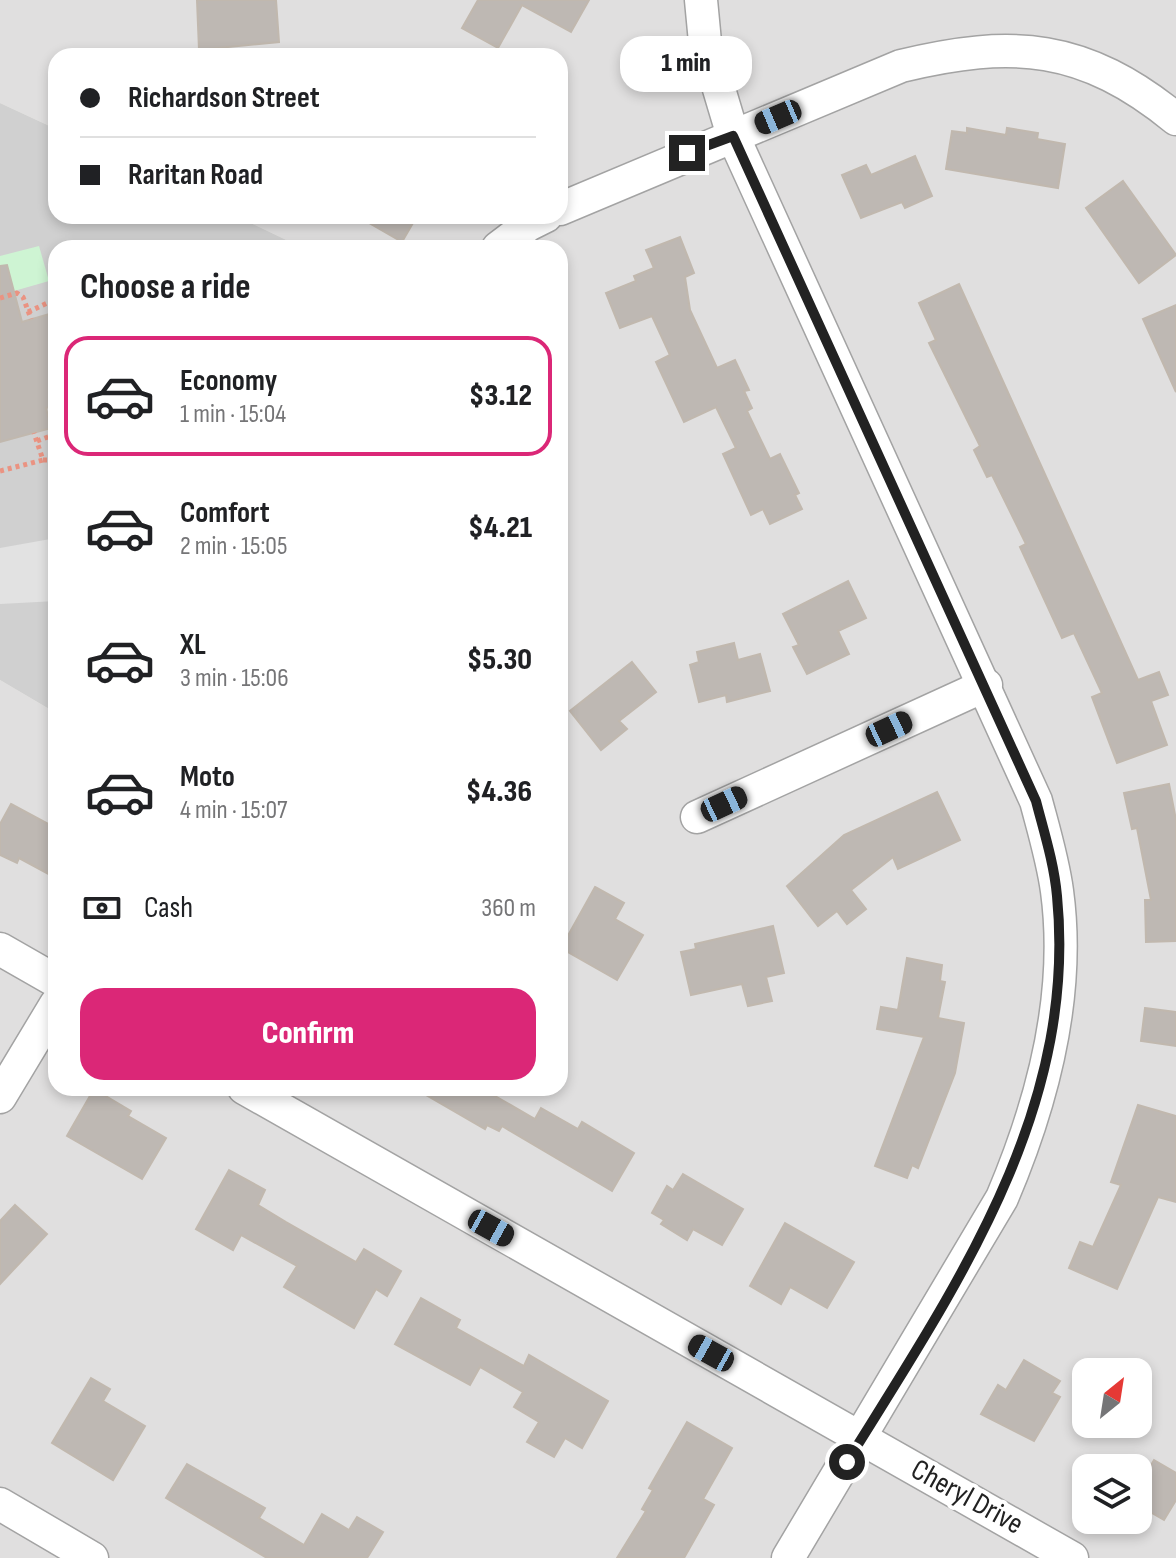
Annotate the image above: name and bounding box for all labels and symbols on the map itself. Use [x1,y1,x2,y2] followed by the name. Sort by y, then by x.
[621,37,753,93] callout: 1 min
[751,97,805,137] car
[669,135,705,171] route end
[862,708,916,750] car
[697,783,751,825] car
[464,1206,518,1250] car
[684,1331,738,1375] car
[1072,1358,1152,1438] north arrow
[829,1444,865,1480] route start
[905,1452,1029,1542] street label: Cheryl Drive

